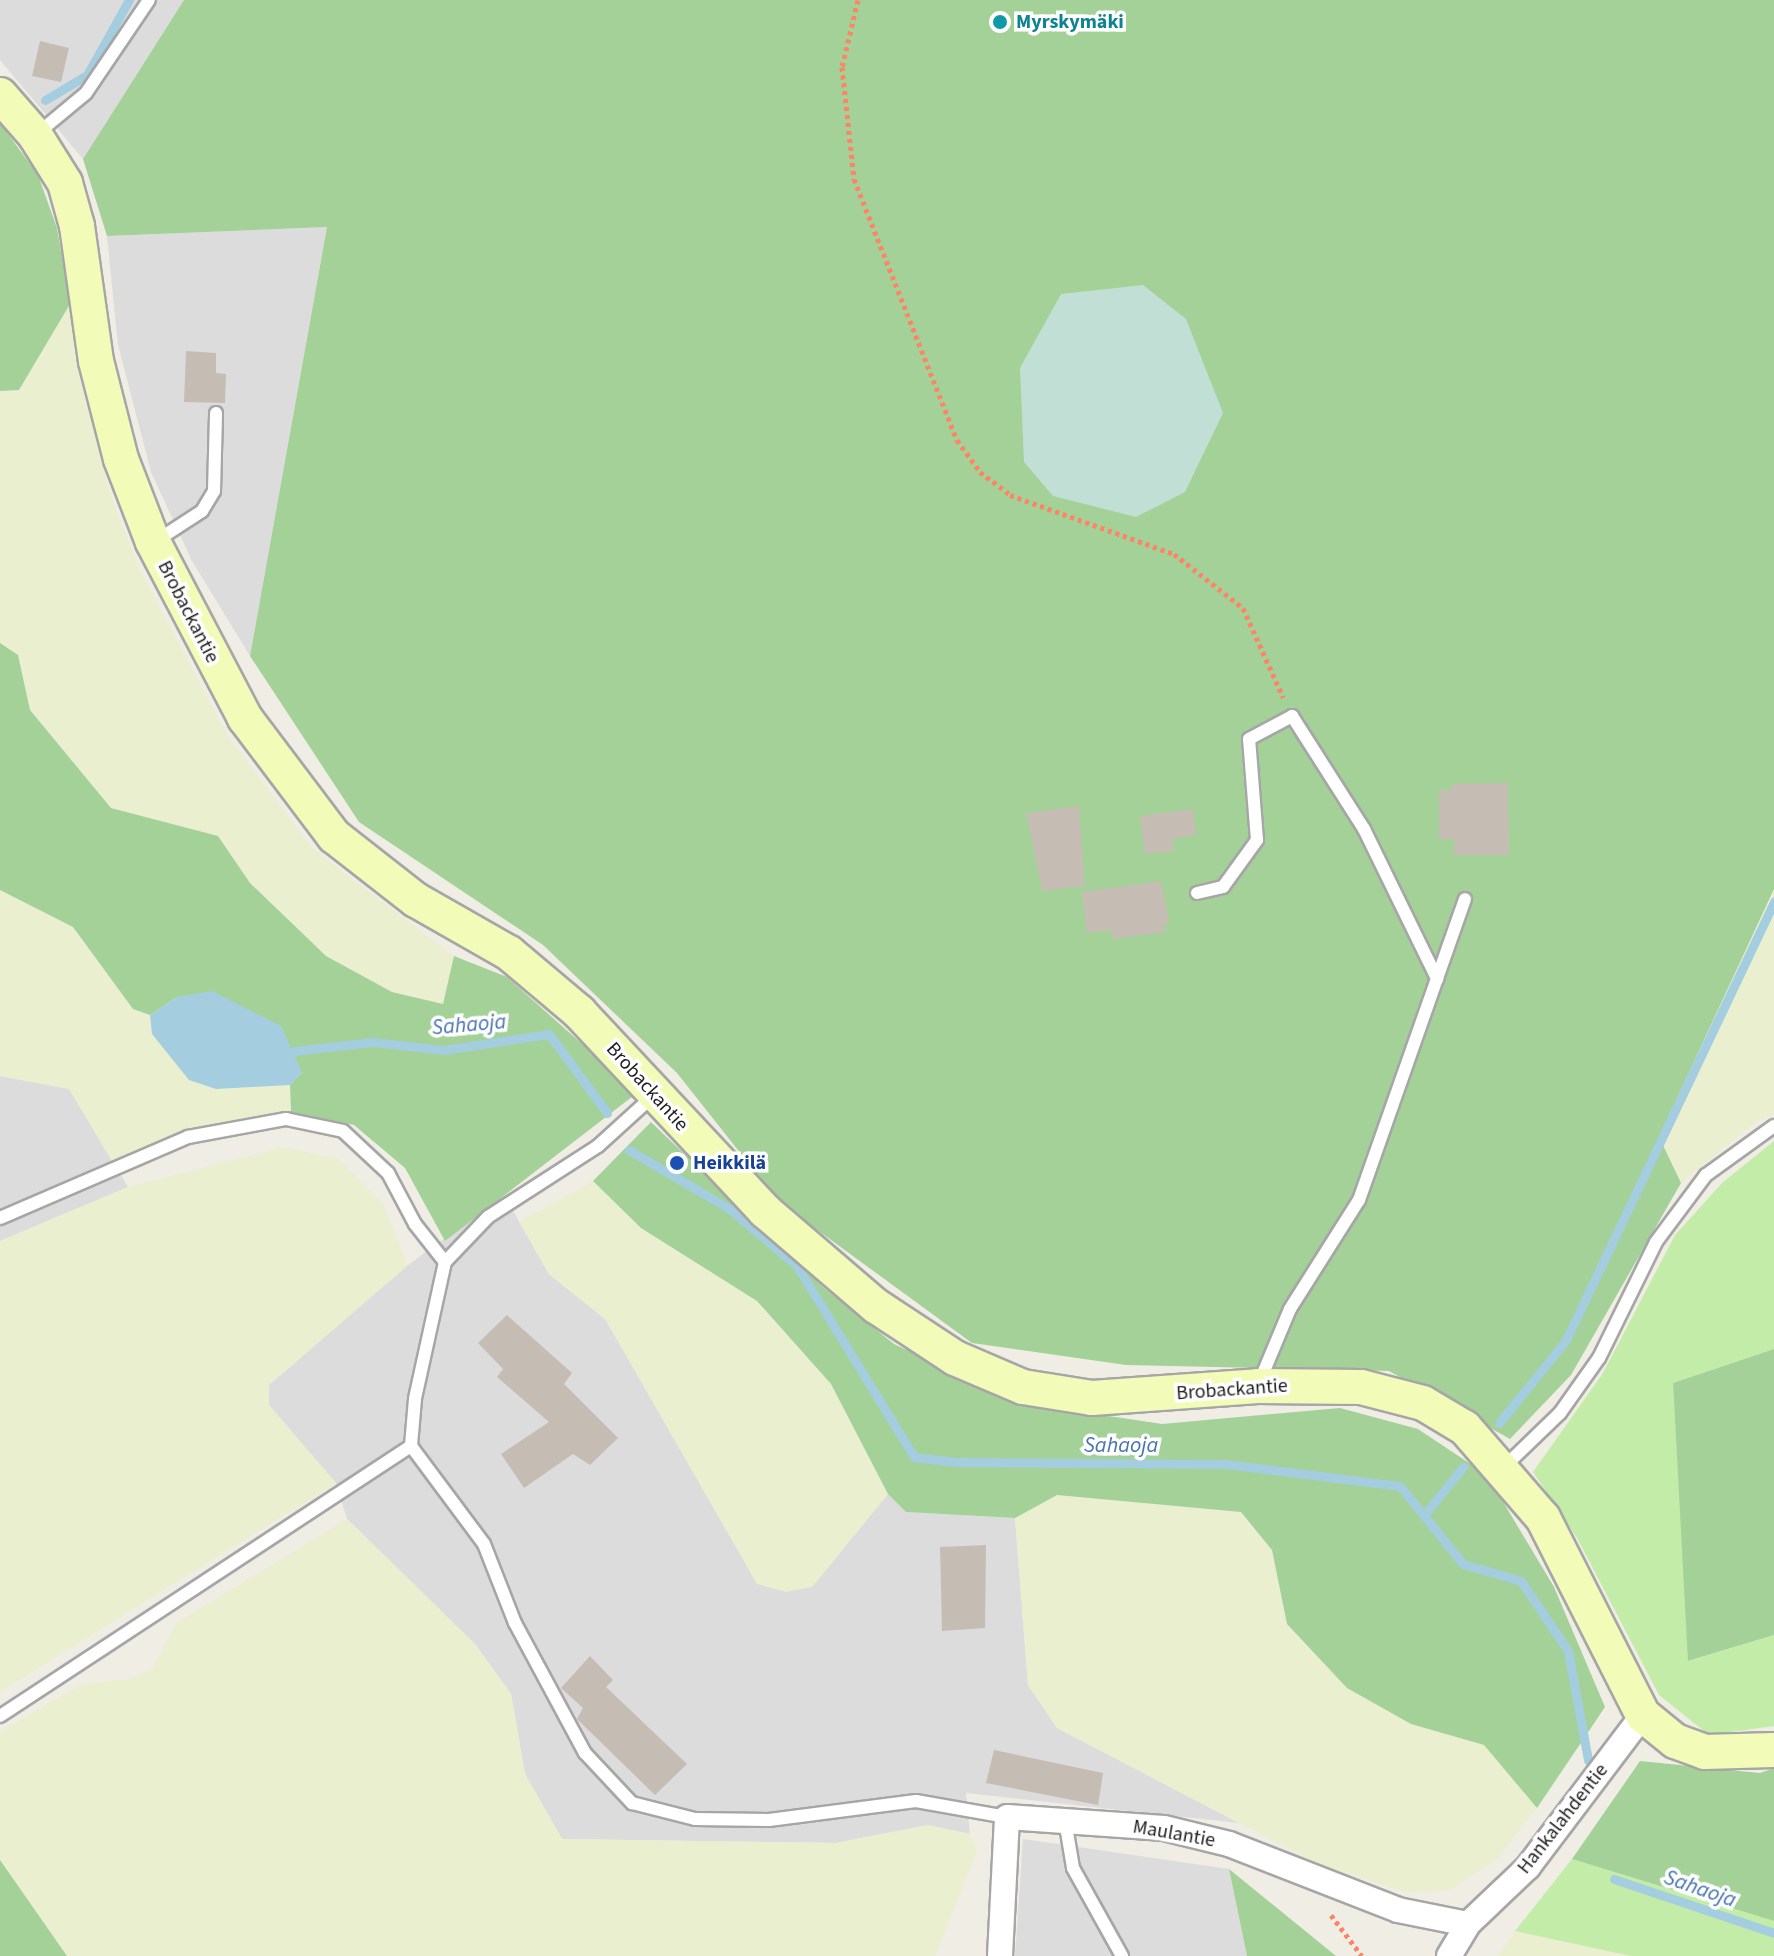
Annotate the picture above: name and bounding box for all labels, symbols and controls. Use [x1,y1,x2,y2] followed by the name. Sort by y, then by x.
[1016,10,1124,34] place label: Myrskymäki
[991,13,1009,31] marker: Myrskymäki
[152,557,224,667] street label: Brobackantie
[431,1009,507,1041] water label: Sahaoja
[601,1037,693,1137] street label: Brobackantie
[693,1151,766,1175] place label: Heikkilä
[668,1154,686,1172] marker: Heikkilä
[1175,1374,1289,1406] street label: Brobackantie
[1084,1433,1158,1459] water label: Sahaoja
[1512,1759,1614,1879] street label: Hankalahdentie
[1131,1815,1217,1853] street label: Maulantie
[1660,1864,1740,1914] water label: Sahaoja

